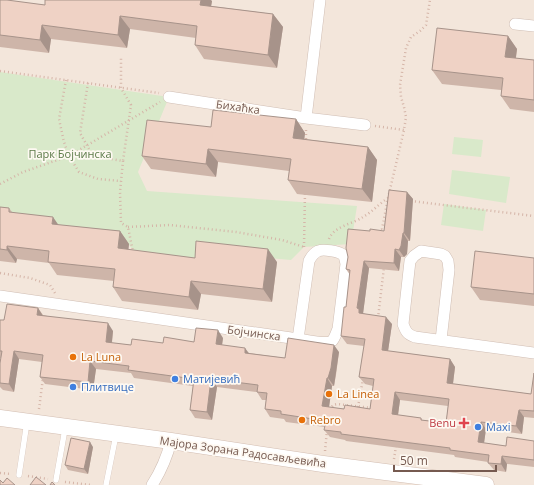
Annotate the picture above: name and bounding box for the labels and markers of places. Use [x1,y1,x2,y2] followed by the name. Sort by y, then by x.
[81,349,121,364] place label: La Luna
[68,352,78,362] marker: La Luna
[183,371,240,386] place label: Матијевић
[170,374,180,384] marker: Матијевић
[81,379,134,394] place label: Плитвице
[68,382,78,392] marker: Плитвице
[337,386,379,401] place label: La Linea
[324,389,334,399] marker: La Linea
[310,412,341,427] place label: Rebro
[297,415,307,425] marker: Rebro
[429,415,456,430] place label: Benu
[459,418,469,428] marker: Benu
[486,419,511,434] place label: Maxi
[473,422,483,432] marker: Maxi

